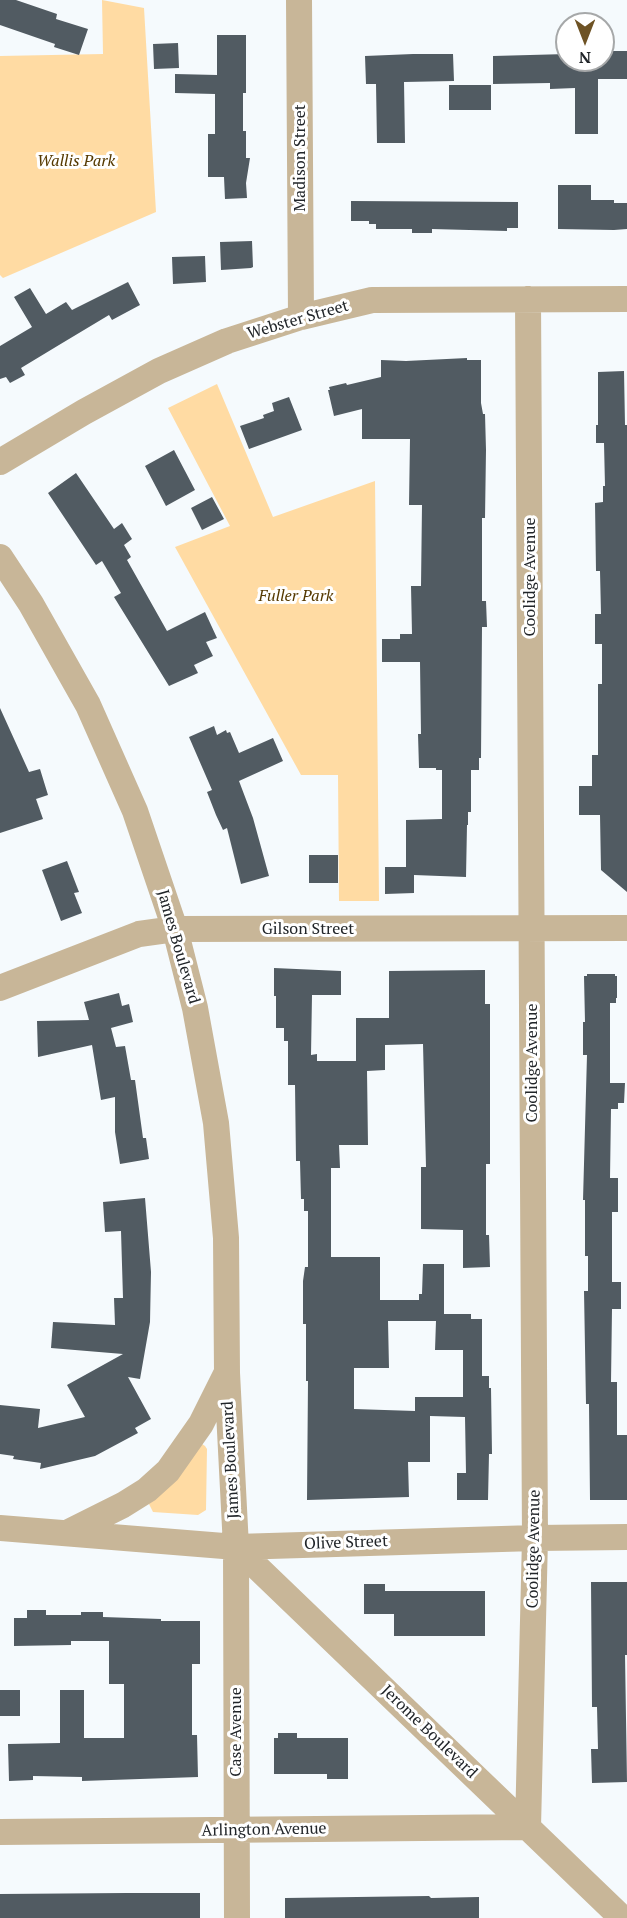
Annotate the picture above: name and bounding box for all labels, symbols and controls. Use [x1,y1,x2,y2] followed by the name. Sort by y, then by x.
[555,12,615,72] north arrow
[579,47,591,69] text: N
[290,104,310,212] street label: Madison Street
[37,151,115,171] park label: Wallis Park
[245,296,351,344] street label: Webster Street
[520,518,540,636] street label: Coolidge Avenue
[259,586,333,606] park label: Fuller Park
[153,888,203,1006] street label: James Boulevard
[262,919,354,939] street label: Gilson Street
[522,1004,542,1122] street label: Coolidge Avenue
[218,1401,244,1519] street label: James Boulevard
[523,1489,545,1609] street label: Coolidge Avenue
[304,1532,388,1554] street label: Olive Street
[377,1681,481,1783] street label: Jerome Boulevard
[226,1687,246,1777] street label: Case Avenue
[201,1819,327,1841] street label: Arlington Avenue

